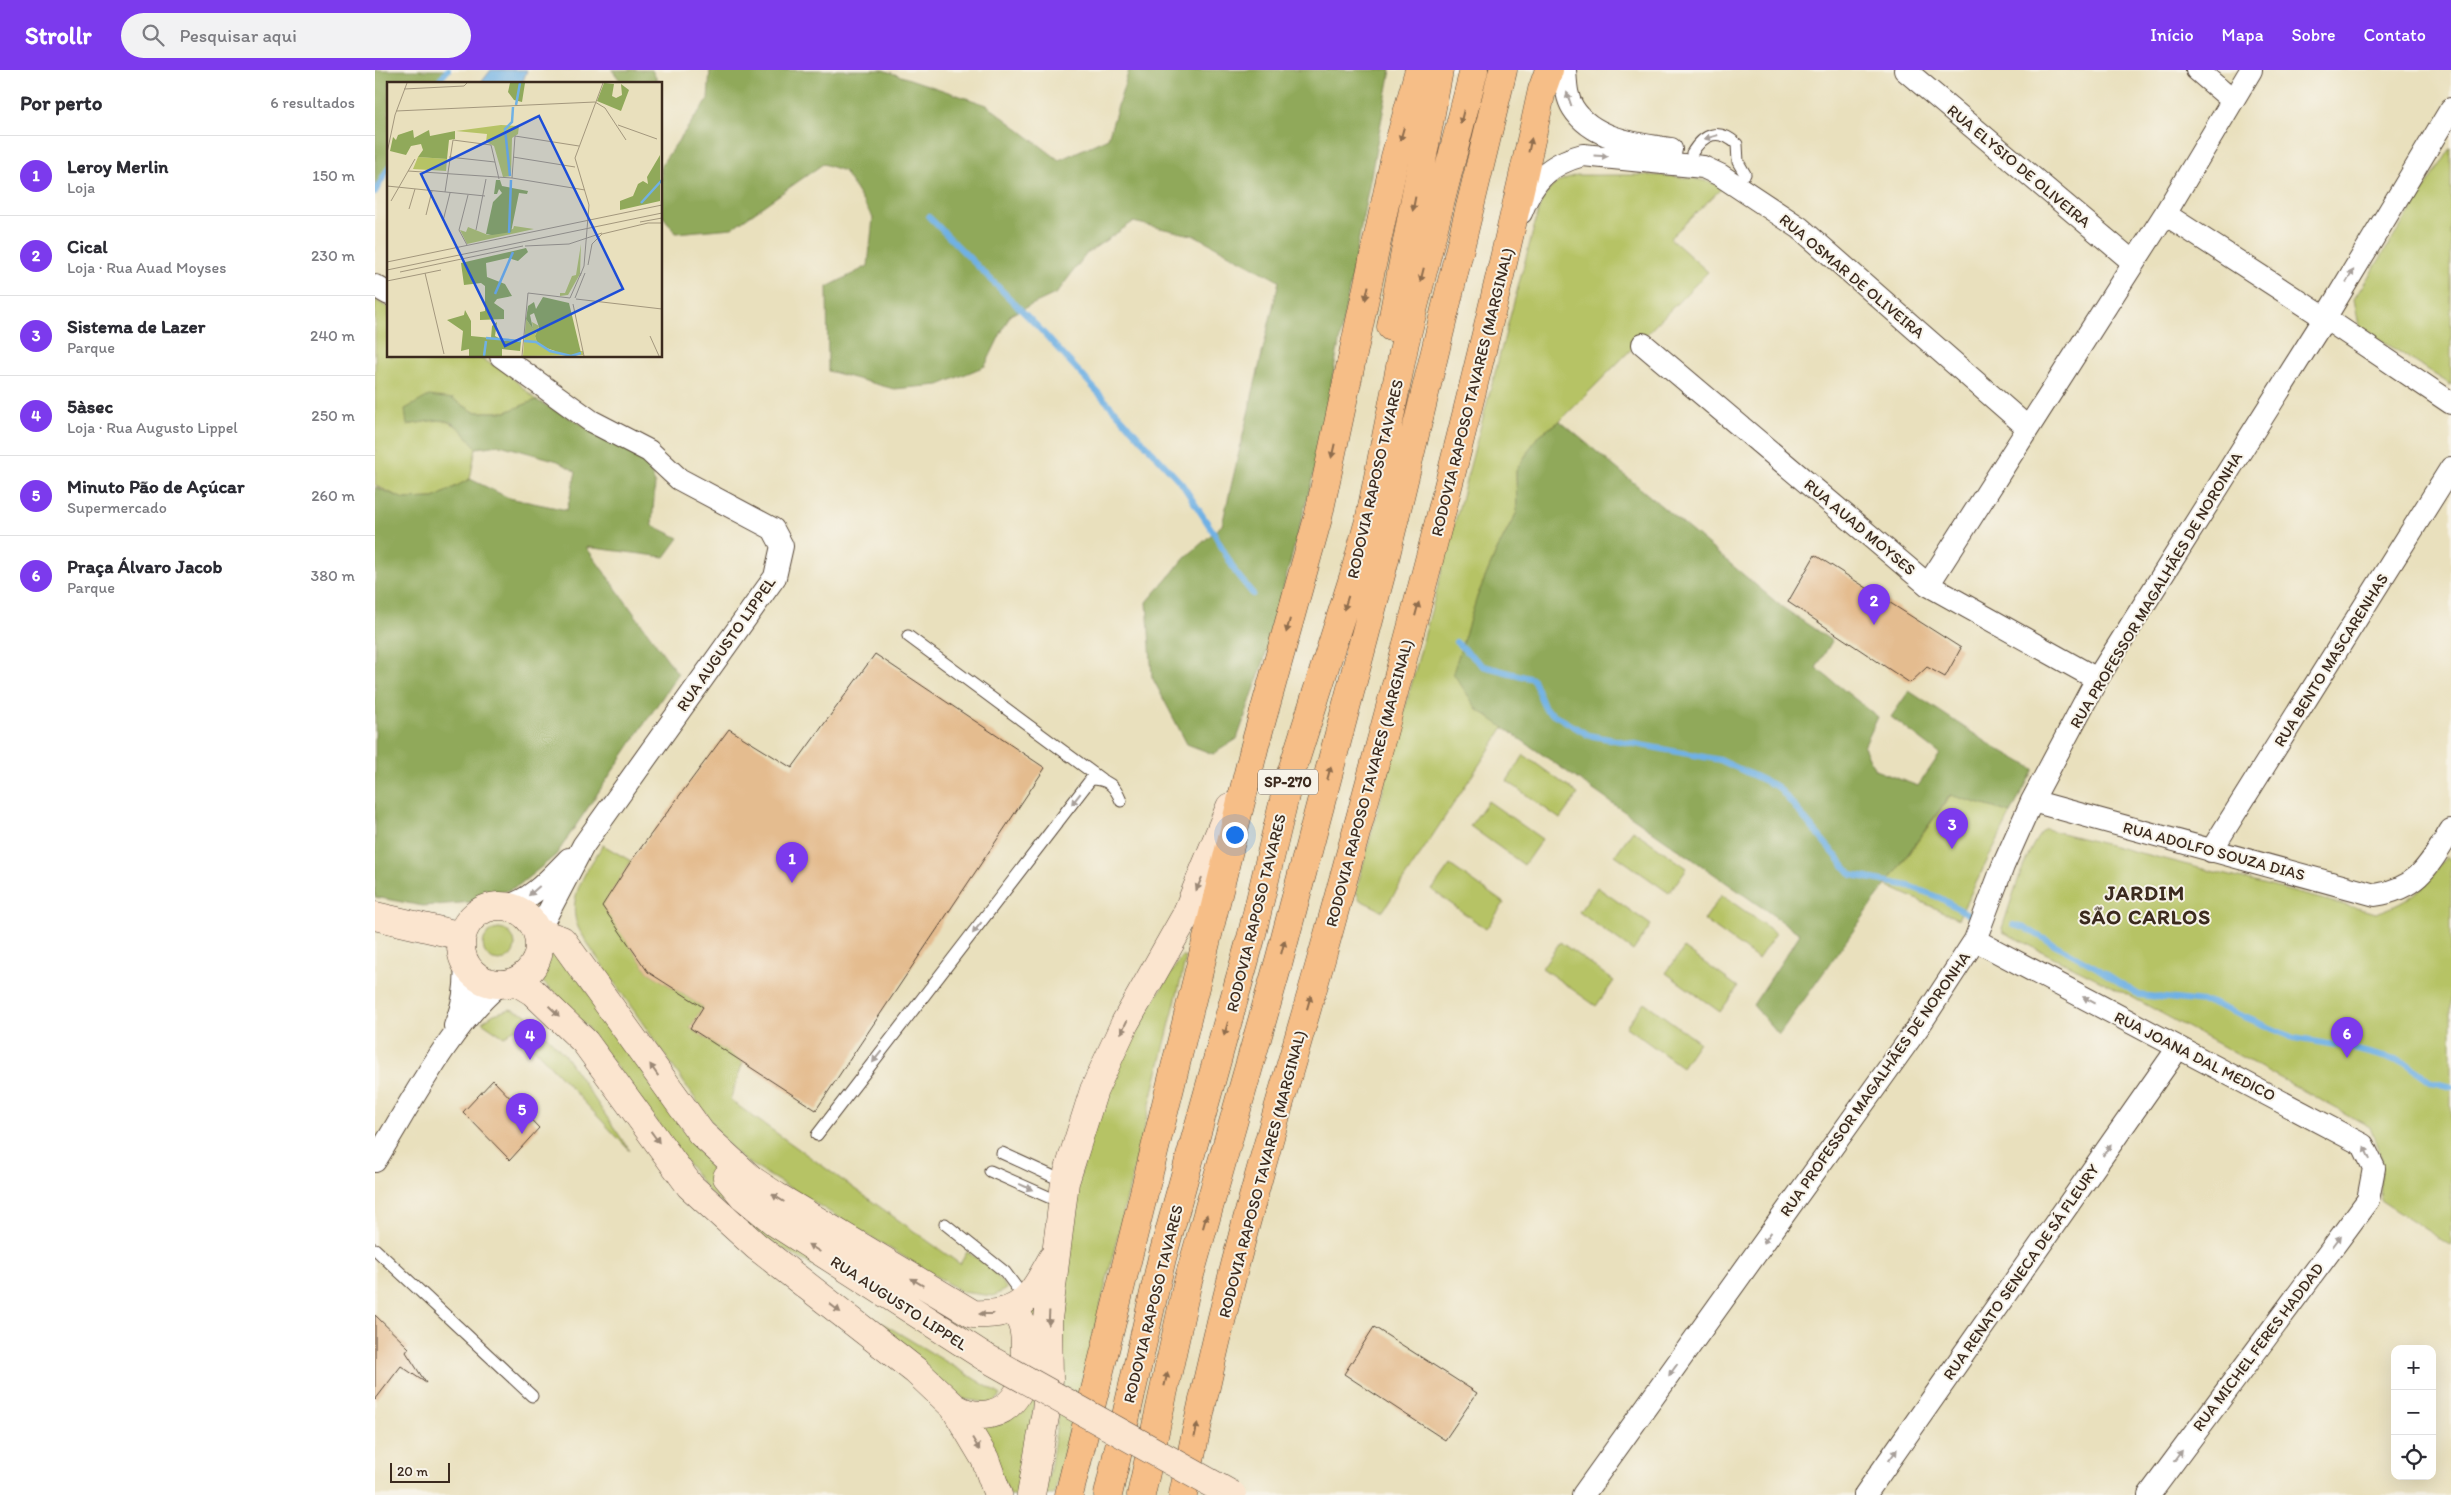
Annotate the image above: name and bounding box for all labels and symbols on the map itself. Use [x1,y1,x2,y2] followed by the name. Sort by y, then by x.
[387,82,663,358] inset map
[1565,91,1573,106] one-way arrow
[1944,101,2094,231] street label: RUA ELYSIO DE OLIVEIRA
[1458,110,1466,125] one-way arrow
[1397,126,1405,141] one-way arrow
[1703,133,1718,141] one-way arrow
[1526,138,1534,153] one-way arrow
[1593,152,1609,160] one-way arrow
[1410,196,1418,212] one-way arrow
[1776,210,1928,342] street label: RUA OSMAR DE OLIVEIRA
[1427,246,1517,538] street label: RODOVIA RAPOSO TAVARES (MARGINAL)
[1418,267,1426,282] one-way arrow
[2346,269,2355,282] one-way arrow
[1363,285,1371,300] one-way arrow
[1343,378,1407,580] street label: RODOVIA RAPOSO TAVARES
[1329,444,1337,459] one-way arrow
[2066,448,2246,732] street label: RUA PROFESSOR MAGALHÃES DE NORONHA
[1800,475,1920,579] street label: RUA AUAD MOYSES
[2270,570,2392,750] street label: RUA BENTO MASCARENHAS
[673,573,779,715] street label: RUA AUGUSTO LIPPEL
[1858,584,1890,625] pin: 2
[1341,596,1349,611] one-way arrow
[1413,602,1421,617] one-way arrow
[1284,618,1292,633] one-way arrow
[1321,637,1417,929] street label: RODOVIA RAPOSO TAVARES (MARGINAL)
[1325,766,1333,781] one-way arrow
[1258,770,1318,794] road number: SP-270
[1071,792,1081,806] one-way arrow
[1936,808,1968,849] pin: 3
[1222,812,1290,1014] street label: RODOVIA RAPOSO TAVARES
[2121,818,2307,884] street label: RUA ADOLFO SOUZA DIAS
[1222,822,1248,848] your location
[776,842,808,883] pin: 1
[1195,877,1203,891] one-way arrow
[2079,880,2211,929] district label: JARDIM SÃO CARLOS
[528,886,541,897] one-way arrow
[971,921,982,934] one-way arrow
[1279,940,1287,955] one-way arrow
[1776,948,1974,1220] street label: RUA PROFESSOR MAGALHÃES DE NORONHA
[1305,995,1313,1010] one-way arrow
[2082,996,2096,1005] one-way arrow
[547,1005,559,1017] one-way arrow
[2111,1007,2279,1105] street label: RUA JOANA DAL MEDICO
[2331,1017,2363,1058] pin: 6
[514,1019,546,1060] pin: 4
[1120,1020,1128,1034] one-way arrow
[1222,1022,1230,1037] one-way arrow
[1214,1028,1310,1320] street label: RODOVIA RAPOSO TAVARES (MARGINAL)
[872,1050,883,1063] one-way arrow
[649,1063,659,1076] one-way arrow
[506,1093,538,1134] pin: 5
[650,1130,661,1143] one-way arrow
[2102,1143,2112,1157] one-way arrow
[2363,1146,2371,1160] one-way arrow
[1939,1161,2103,1383] street label: RUA RENATO SENECA DE SÁ FLEURY
[1019,1184,1033,1192] one-way arrow
[772,1193,785,1202] one-way arrow
[1119,1203,1187,1405] street label: RODOVIA RAPOSO TAVARES
[1202,1214,1210,1229] one-way arrow
[1762,1231,1772,1245] one-way arrow
[2332,1234,2342,1248] one-way arrow
[807,1243,821,1252] one-way arrow
[827,1252,971,1354] street label: RUA AUGUSTO LIPPEL
[2188,1259,2328,1435] street label: RUA MICHEL FERES HADDAD
[911,1277,924,1286] one-way arrow
[829,1303,842,1314] one-way arrow
[978,1310,994,1318] one-way arrow
[1045,1310,1053,1326] one-way arrow
[1667,1363,1678,1376] one-way arrow
[1163,1371,1171,1387] one-way arrow
[1193,1422,1201,1438] one-way arrow
[972,1438,981,1451] one-way arrow
[1888,1448,1898,1462] one-way arrow
[2173,1449,2183,1463] one-way arrow
[390,1460,450,1483] scale bar

